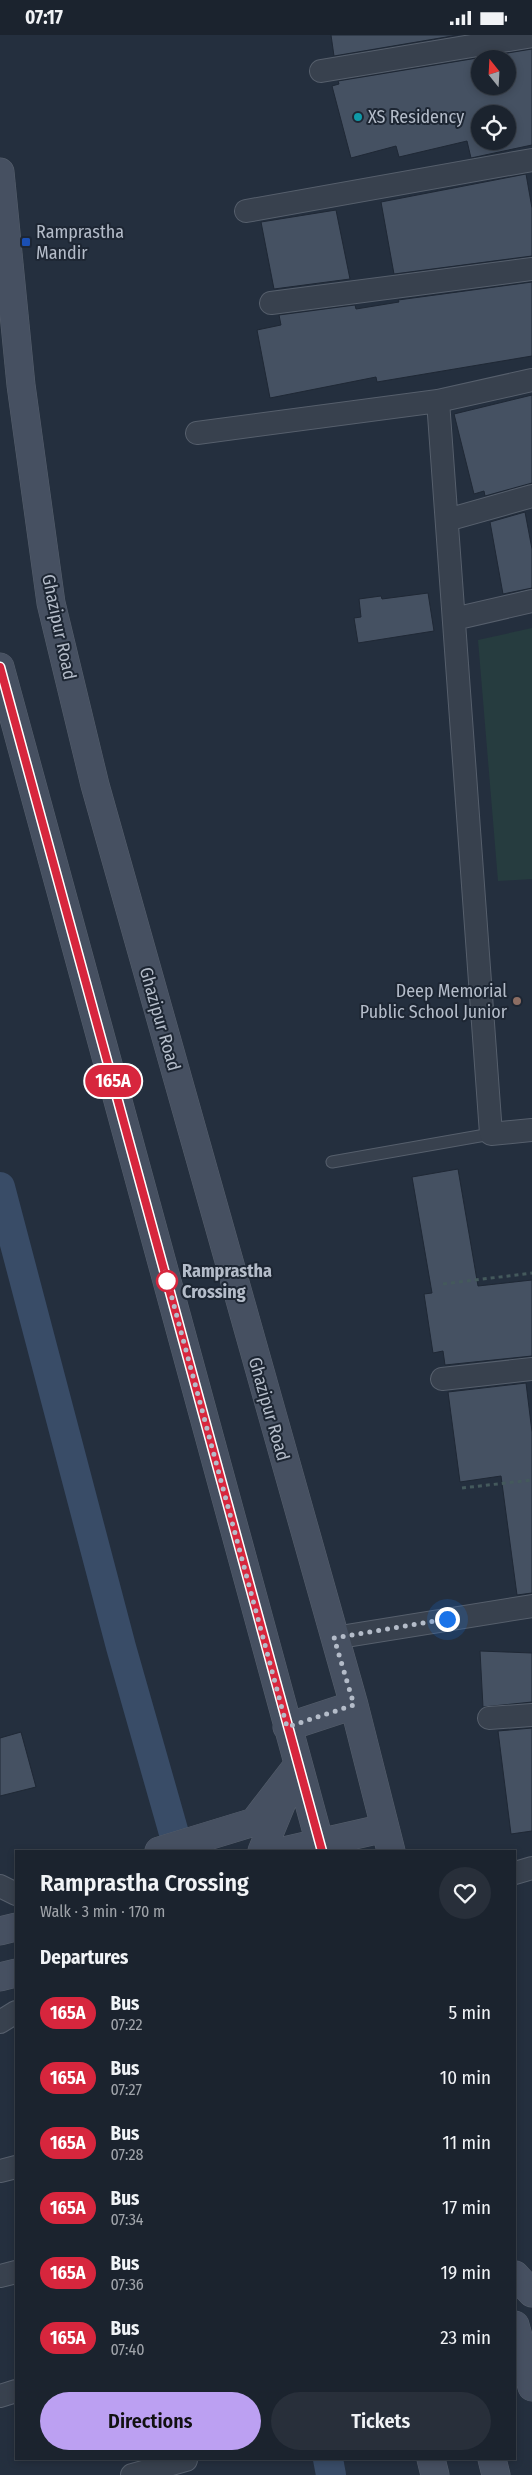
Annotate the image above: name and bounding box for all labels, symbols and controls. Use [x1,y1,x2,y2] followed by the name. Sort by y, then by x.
[25,6,63,29] text: 07:17
[471,50,516,95] north arrow
[471,50,516,150] map controls
[471,105,516,150] button: locate
[368,106,464,128] place label: XS Residency
[352,111,364,123] marker: XS Residency
[36,221,124,264] place label: Ramprastha Mandir
[20,236,32,248] marker: Ramprastha Mandir
[37,572,81,682] street label: Ghazipur Road
[135,964,185,1074] street label: Ghazipur Road
[360,980,508,1023] place label: Deep Memorial Public School Junior
[511,995,523,1007] marker: Deep Memorial Public School Junior
[78,1065,148,1097] line badge: 165A
[95,1070,131,1092] text: 165A
[182,1260,272,1303] place label: Ramprastha Crossing
[156,1270,178,1292] marker: Ramprastha Crossing
[244,1354,294,1464] street label: Ghazipur Road
[435,1607,460,1632] your location
[439,1867,491,1919] button: heart
[40,1869,249,1897] text: Ramprastha Crossing
[40,1902,165,1921] text: Walk · 3 min · 170 m
[40,1946,128,1969] text: Departures
[111,1992,139,2015] text: Bus
[448,2001,491,2024] text: 5 min
[50,2002,86,2024] text: 165A
[111,2015,143,2034] text: 07:22
[111,2057,139,2080] text: Bus
[440,2066,491,2089] text: 10 min
[50,2067,86,2089] text: 165A
[111,2080,142,2099] text: 07:27
[111,2122,139,2145] text: Bus
[443,2131,491,2154] text: 11 min
[50,2132,86,2154] text: 165A
[111,2145,144,2164] text: 07:28
[111,2187,139,2210] text: Bus
[442,2196,491,2219] text: 17 min
[50,2197,86,2219] text: 165A
[111,2210,144,2229] text: 07:34
[111,2252,139,2275] text: Bus
[440,2261,491,2284] text: 19 min
[50,2262,86,2284] text: 165A
[111,2275,144,2294] text: 07:36
[111,2317,139,2340] text: Bus
[440,2326,491,2349] text: 23 min
[50,2327,86,2349] text: 165A
[111,2340,144,2359] text: 07:40
[40,2392,261,2450] button: Directions
[271,2392,491,2450] button: Tickets

